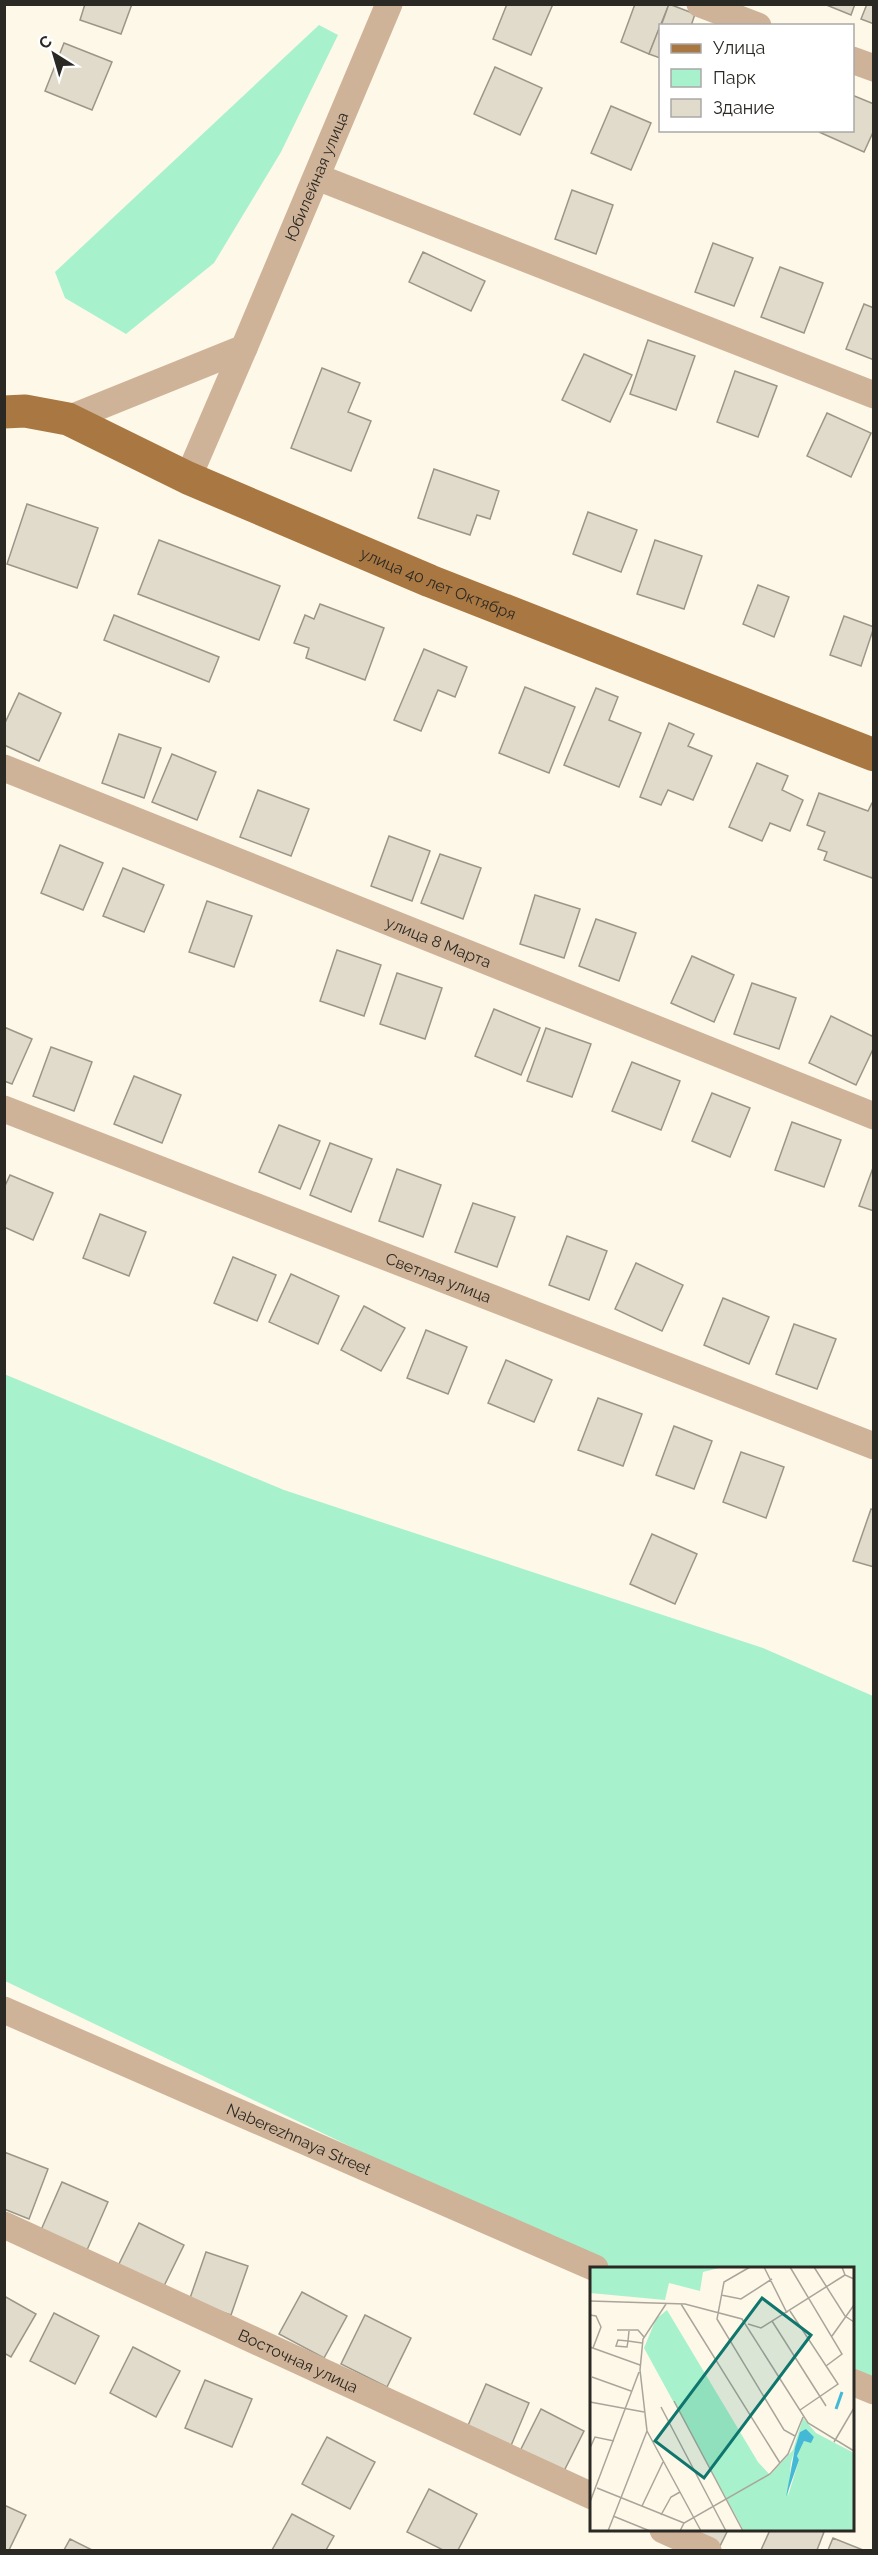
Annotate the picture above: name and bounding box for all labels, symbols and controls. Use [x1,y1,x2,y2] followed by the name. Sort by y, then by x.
[24,24,84,84] north arrow
[659,24,854,132] legend
[35,32,55,53] text: С
[713,37,765,58] text: Улица
[713,67,756,88] text: Парк
[713,97,775,118] text: Здание
[281,109,352,244] street label: Юбилейная улица
[357,543,519,624] street label: улица 40 лет Октября
[383,913,494,972] street label: улица 8 Марта
[383,1249,494,1307] street label: Светлая улица
[224,2099,375,2179] street label: Naberezhnaya Street
[590,2267,854,2531] inset map
[235,2325,361,2397] street label: Восточная улица

